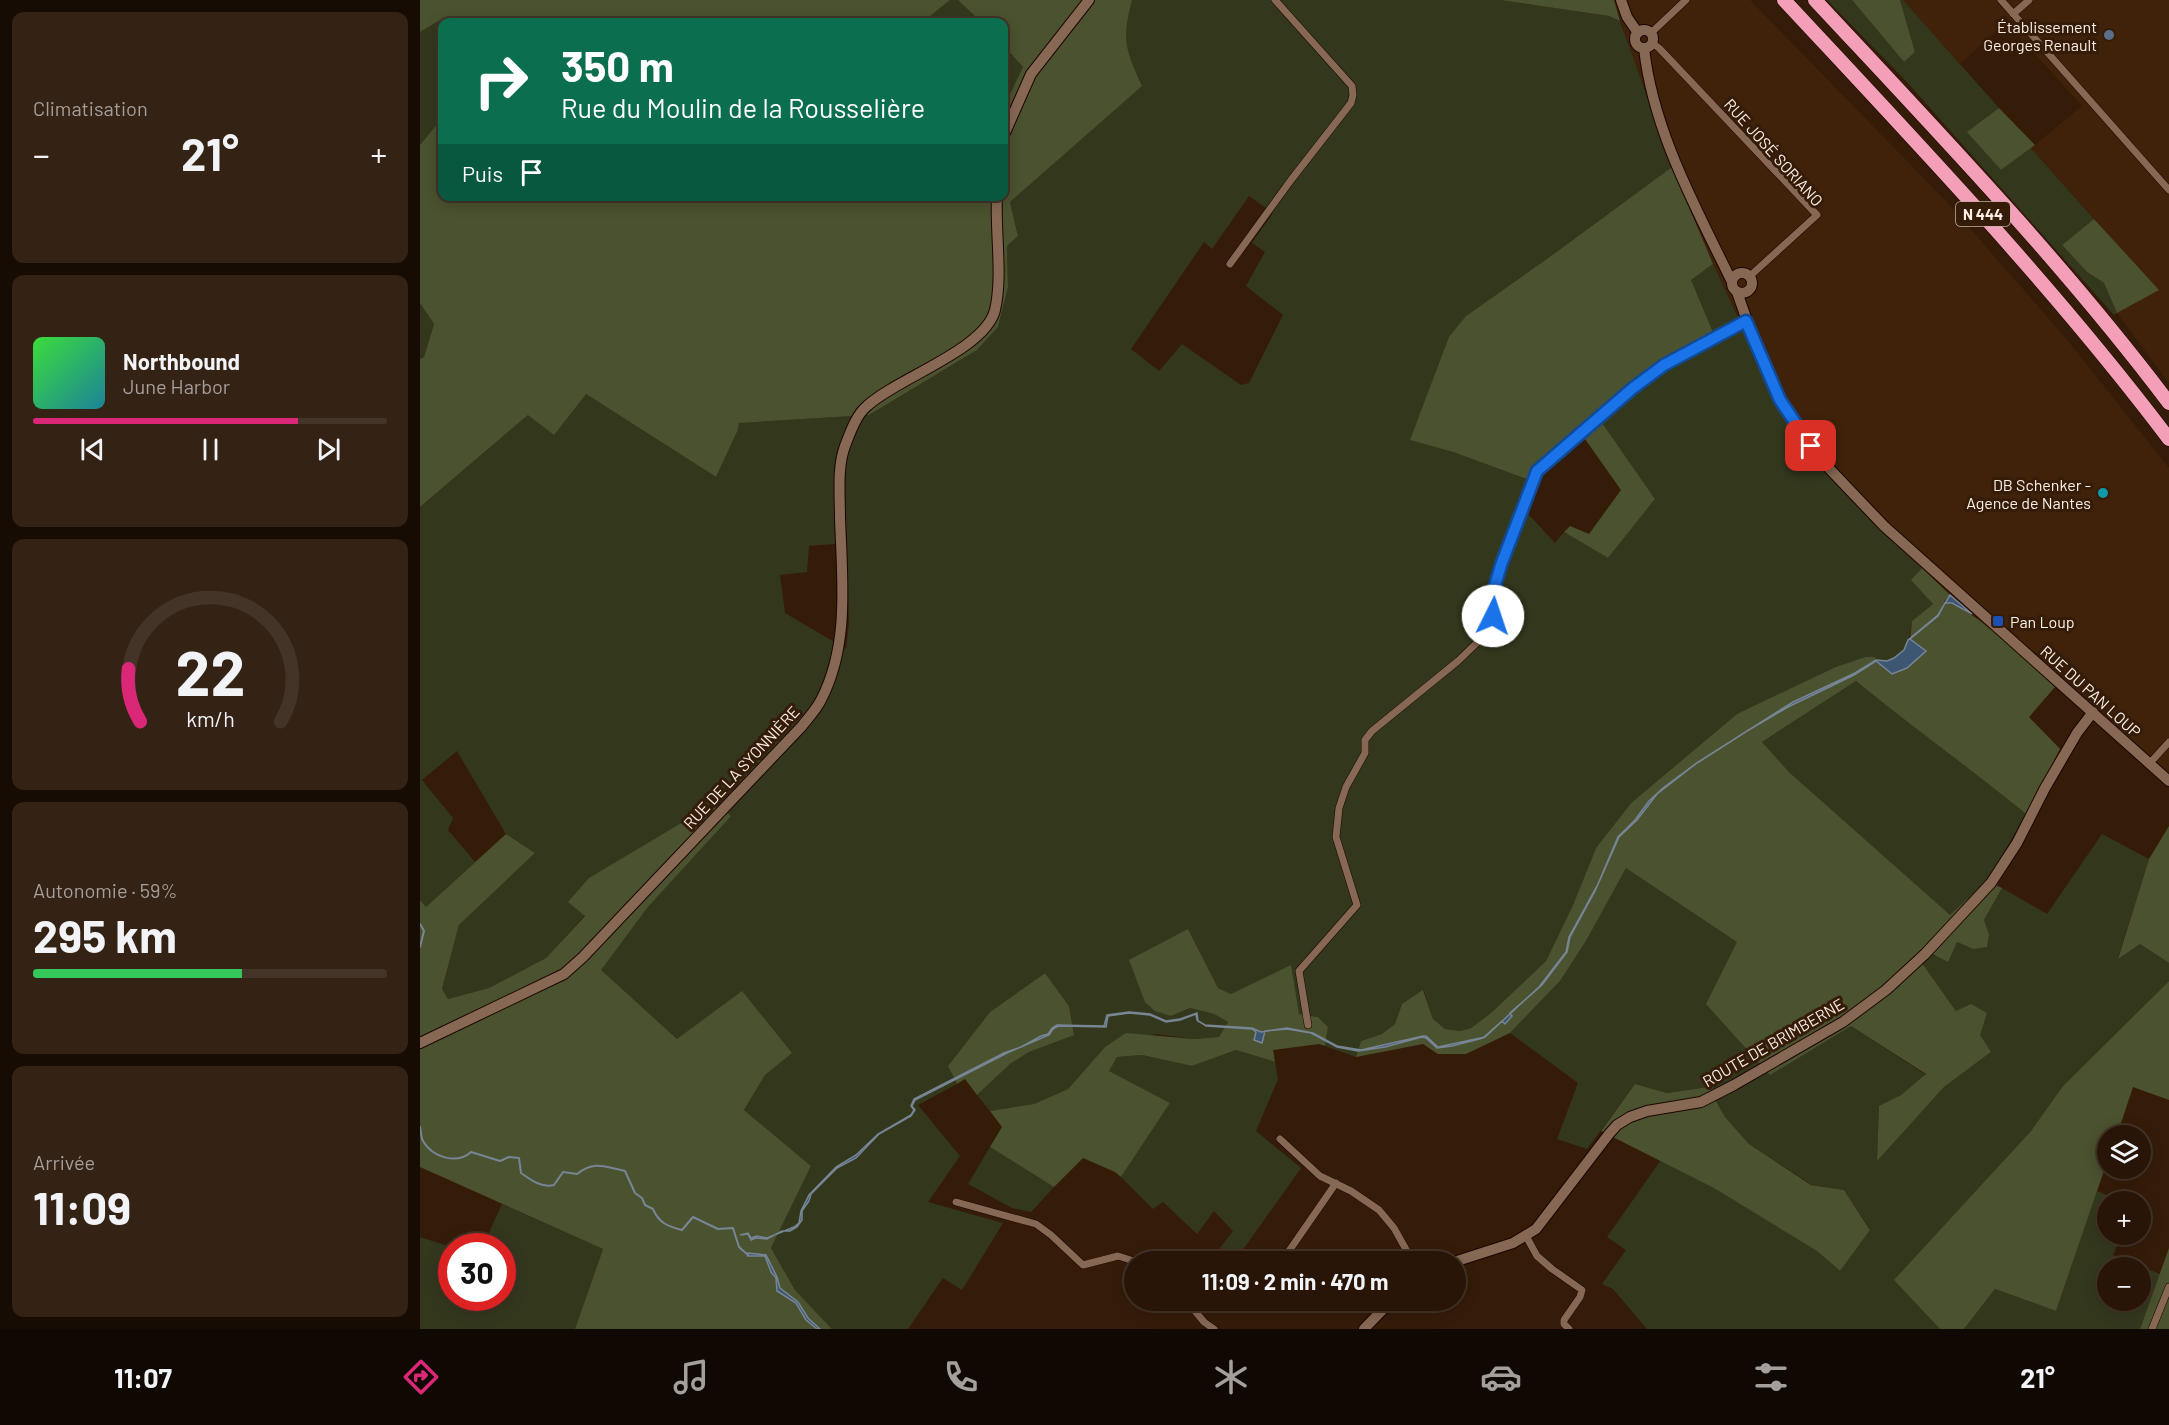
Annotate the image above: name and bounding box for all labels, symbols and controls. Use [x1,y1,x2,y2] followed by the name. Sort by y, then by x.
[1983,17,2097,54] place label: Établissement Georges Renault
[2102,28,2116,42] marker: Établissement Georges Renault
[561,40,674,90] text: 350 m
[462,42,540,120] icon: right
[561,91,925,123] text: Rue du Moulin de la Rousselière
[1721,94,1827,210] street label: RUE JOSÉ SORIANO
[33,96,148,120] text: Climatisation
[181,126,239,180] text: 21°
[33,134,50,174] text: −
[371,134,387,174] text: +
[515,156,548,189] icon: arrive
[462,160,503,186] text: Puis
[1956,202,2010,226] road number: N 444
[123,348,240,374] text: Northbound
[123,374,230,398] text: June Harbor
[1785,420,1836,471] pin
[1794,429,1827,462] icon: arrive
[76,433,109,466] icon: previous
[194,433,227,466] icon: pause
[312,433,345,466] icon: next
[1966,475,2091,512] place label: DB Schenker - Agence de Nantes
[2096,486,2110,500] marker: DB Schenker - Agence de Nantes
[1461,584,1525,648] position arrow
[2010,612,2075,631] place label: Pan Loup
[1991,614,2005,628] marker: Pan Loup
[175,634,245,708] text: 22
[2037,641,2145,741] street label: RUE DU PAN LOUP
[679,702,803,832] street label: RUE DE LA SYONNIÈRE
[186,706,234,731] text: km/h
[33,878,177,902] text: Autonomie · 59%
[33,908,177,962] text: 295 km
[1699,994,1847,1090] street label: ROUTE DE BRIMBERNE
[2097,1125,2151,1311] map controls
[2097,1125,2151,1179] button: layers
[33,1150,95,1174] text: Arrivée
[33,1180,131,1234] text: 11:09
[2097,1191,2151,1245] button: +
[438,1233,516,1311] speed limit sign: 30
[2097,1257,2151,1311] button: −
[1202,1268,1388,1294] text: 11:09 · 2 min · 470 m
[400,1356,442,1398] icon: directions
[670,1356,712,1398] icon: music
[940,1356,982,1398] icon: phone
[1210,1356,1252,1398] icon: climate
[1480,1356,1522,1398] icon: car
[1750,1356,1792,1398] icon: filters
[114,1361,172,1393] text: 11:07
[2020,1361,2055,1393] text: 21°

